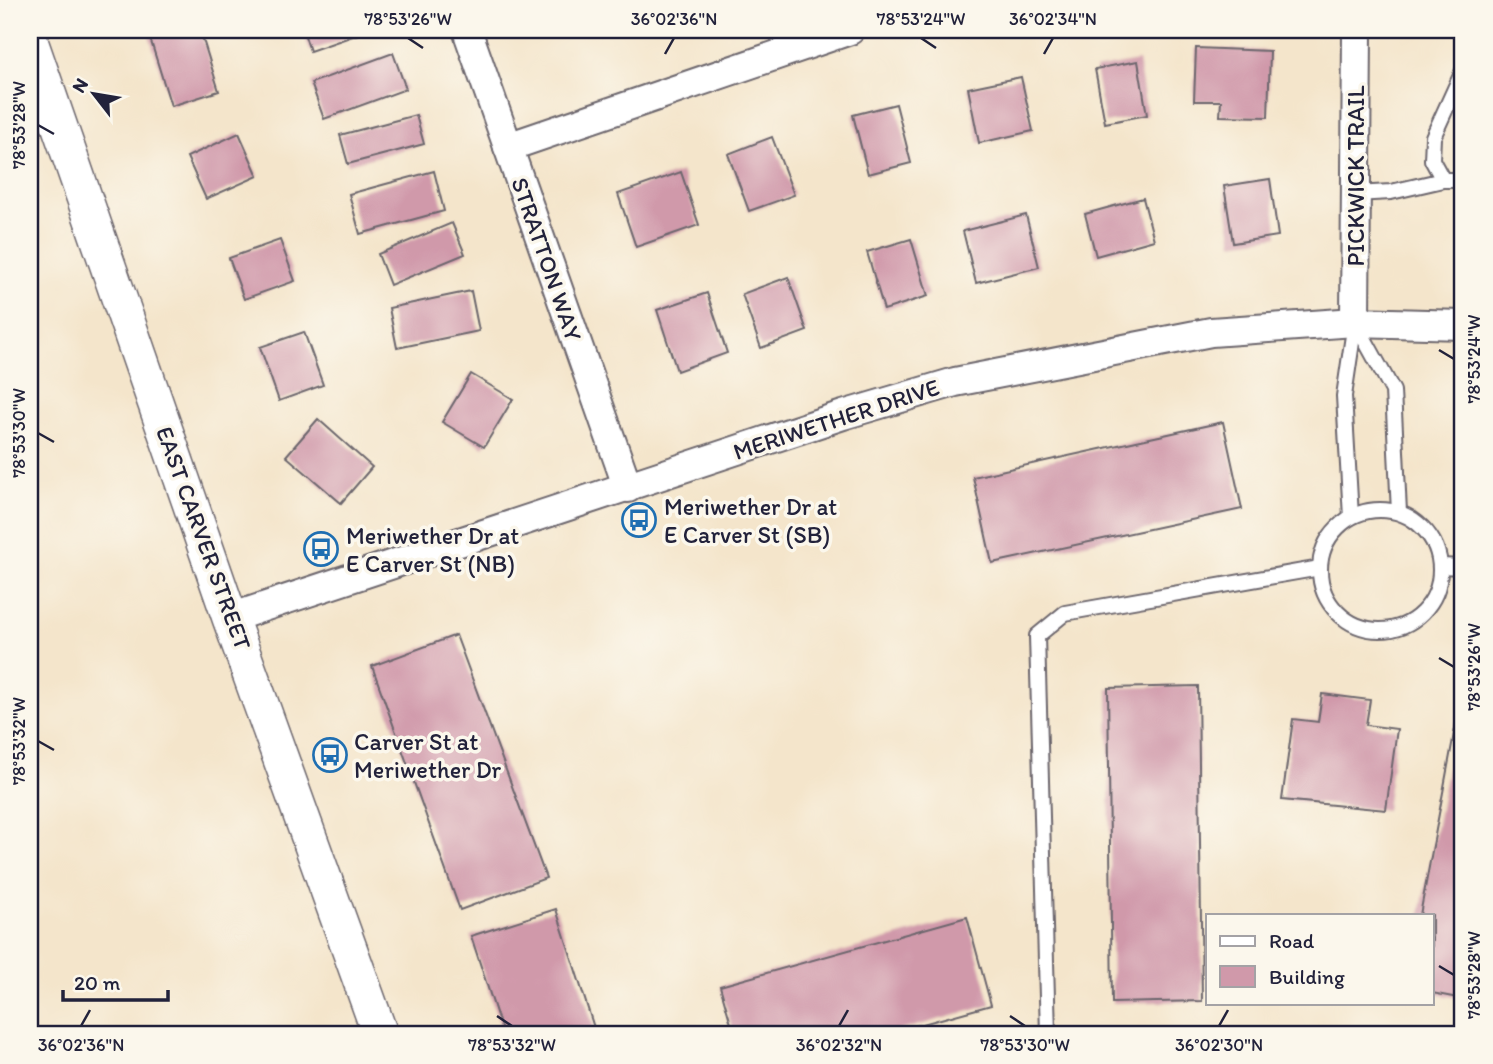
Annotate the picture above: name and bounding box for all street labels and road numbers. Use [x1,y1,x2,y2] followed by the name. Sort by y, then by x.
[1341,85,1370,267] street label: PICKWICK TRAIL
[505,173,589,345] street label: STRATTON WAY
[729,372,943,466] street label: MERIWETHER DRIVE
[150,422,258,654] street label: EAST CARVER STREET

